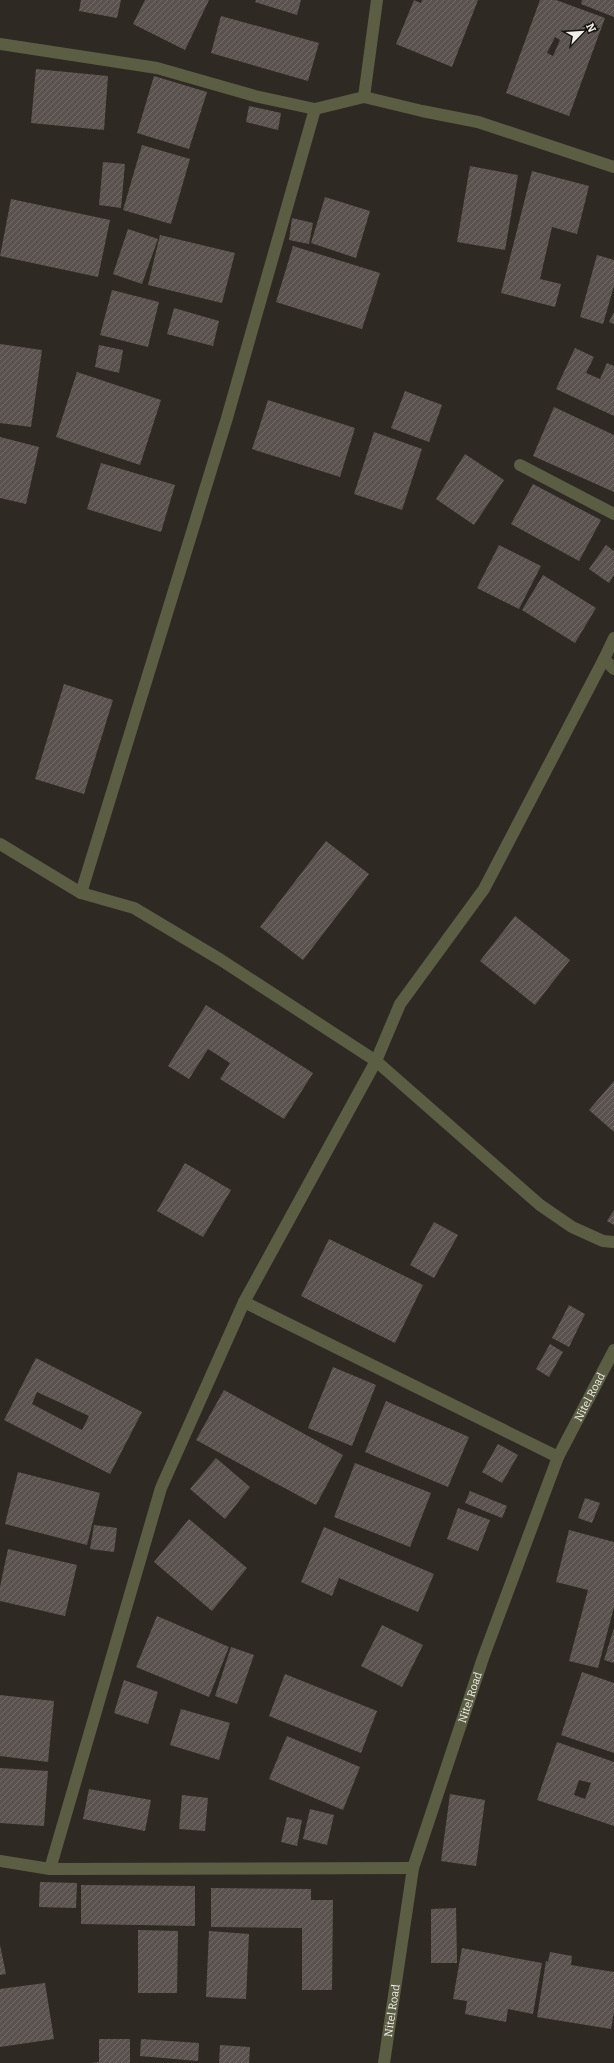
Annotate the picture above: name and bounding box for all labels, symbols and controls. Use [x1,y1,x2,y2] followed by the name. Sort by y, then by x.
[562,12,602,52] north arrow
[583,21,599,35] text: N
[571,1370,608,1423] street label: Nitel Road
[455,1670,485,1725] street label: Nitel Road
[381,1983,402,2038] street label: Nitel Road

